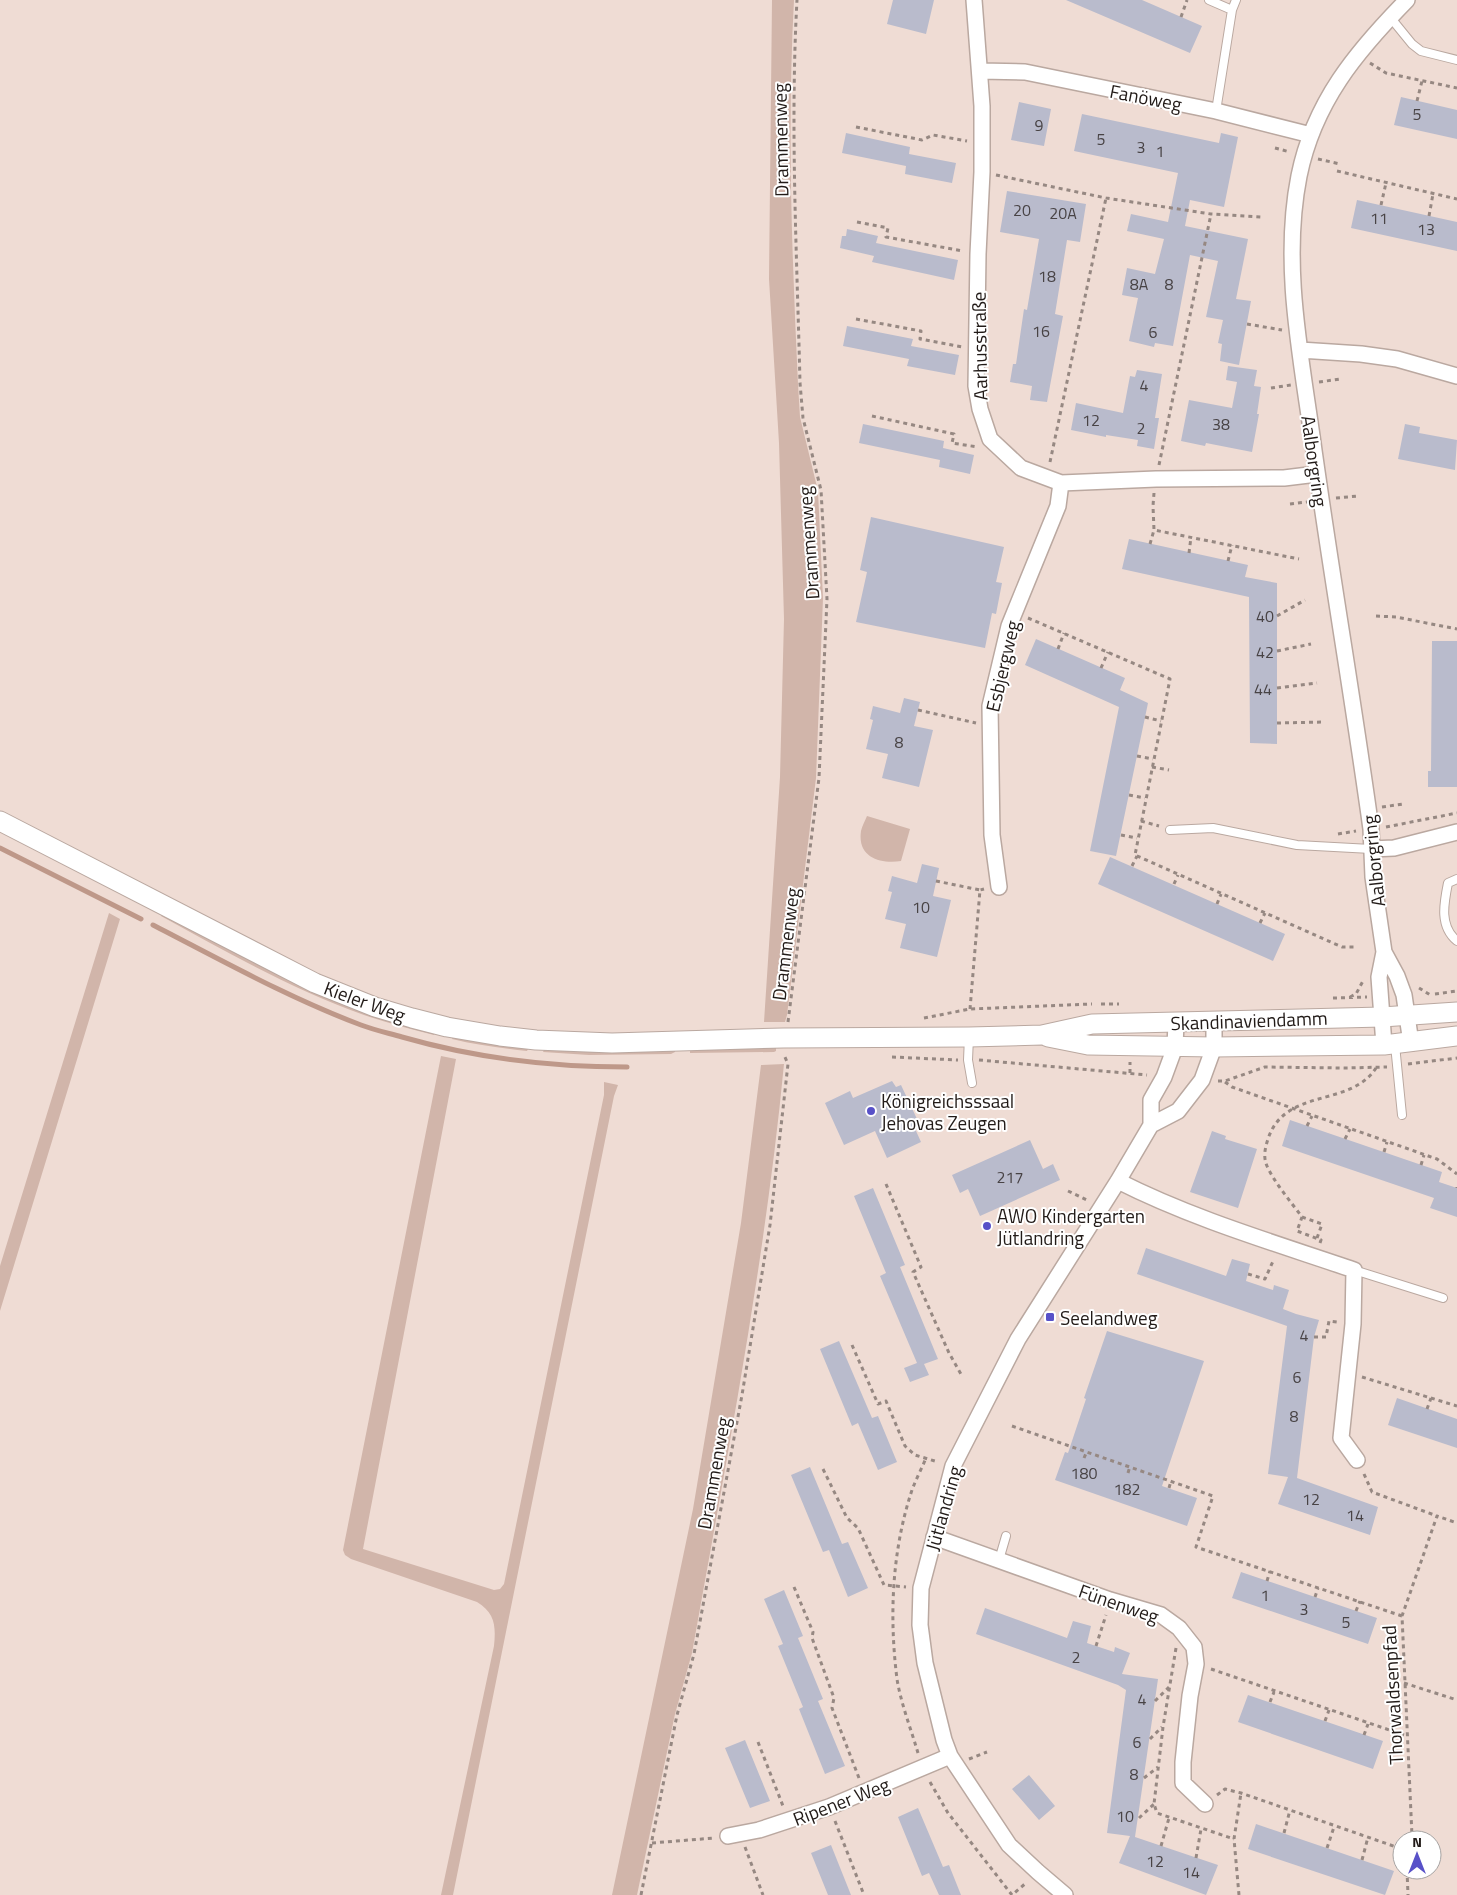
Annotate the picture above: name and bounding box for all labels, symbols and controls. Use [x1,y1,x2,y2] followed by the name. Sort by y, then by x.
[1108,76,1185,118] street label: Fanöweg
[765,83,795,197] street label: Drammenweg
[1413,102,1422,126] house number: 5
[1035,113,1044,137] house number: 9
[1097,127,1106,151] house number: 5
[1137,135,1145,159] house number: 3
[1156,139,1164,163] house number: 1
[1013,198,1031,222] house number: 20
[1049,201,1077,225] house number: 20A
[1370,206,1388,230] house number: 11
[1417,217,1435,241] house number: 13
[1038,264,1056,288] house number: 18
[1130,272,1149,296] house number: 8A
[1165,272,1174,296] house number: 8
[964,291,994,401] street label: Aarhusstraße
[1032,319,1050,343] house number: 16
[1149,320,1158,344] house number: 6
[1140,373,1149,397] house number: 4
[1082,408,1100,432] house number: 12
[1212,412,1230,436] house number: 38
[1294,413,1336,509] street label: Aalborgring
[1137,416,1145,440] house number: 2
[790,485,826,601] street label: Drammenweg
[1256,604,1274,628] house number: 40
[977,617,1027,715] street label: Esbjergweg
[1256,640,1274,664] house number: 42
[1254,677,1272,701] house number: 44
[895,730,904,754] house number: 8
[1354,813,1392,908] street label: Aalborgring
[764,886,806,1002] street label: Drammenweg
[912,895,930,919] house number: 10
[320,973,410,1029] street label: Kieler Weg
[1170,1003,1328,1037] street label: Skandinaviendamm
[881,1086,1014,1137] place label: Königreichsssaal Jehovas Zeugen
[865,1105,877,1117] marker: Königreichsssaal Jehovas Zeugen
[997,1165,1023,1189] house number: 217
[997,1201,1145,1252] place label: AWO Kindergarten Jütlandring
[981,1220,993,1232] marker: AWO Kindergarten Jütlandring
[1060,1303,1158,1332] place label: Seelandweg
[1044,1311,1056,1323] marker: Seelandweg
[1300,1323,1309,1347] house number: 4
[1293,1365,1302,1389] house number: 6
[1290,1404,1299,1428] house number: 8
[689,1414,737,1531] street label: Drammenweg
[1071,1461,1097,1485] house number: 180
[917,1462,969,1554] street label: Jütlandring
[1114,1477,1140,1501] house number: 182
[1302,1487,1320,1511] house number: 12
[1346,1503,1364,1527] house number: 14
[1075,1576,1163,1630] street label: Fünenweg
[1261,1583,1269,1607] house number: 1
[1300,1597,1308,1621] house number: 3
[1342,1610,1351,1634] house number: 5
[1374,1625,1410,1765] street label: Thorwaldsenpfad
[1072,1645,1080,1669] house number: 2
[1138,1687,1147,1711] house number: 4
[1133,1730,1142,1754] house number: 6
[1130,1762,1139,1786] house number: 8
[788,1769,894,1833] street label: Ripener Weg
[1116,1804,1134,1828] house number: 10
[1392,1830,1442,1880] north arrow
[1412,1831,1422,1852] text: N
[1146,1849,1164,1873] house number: 12
[1182,1860,1200,1884] house number: 14

